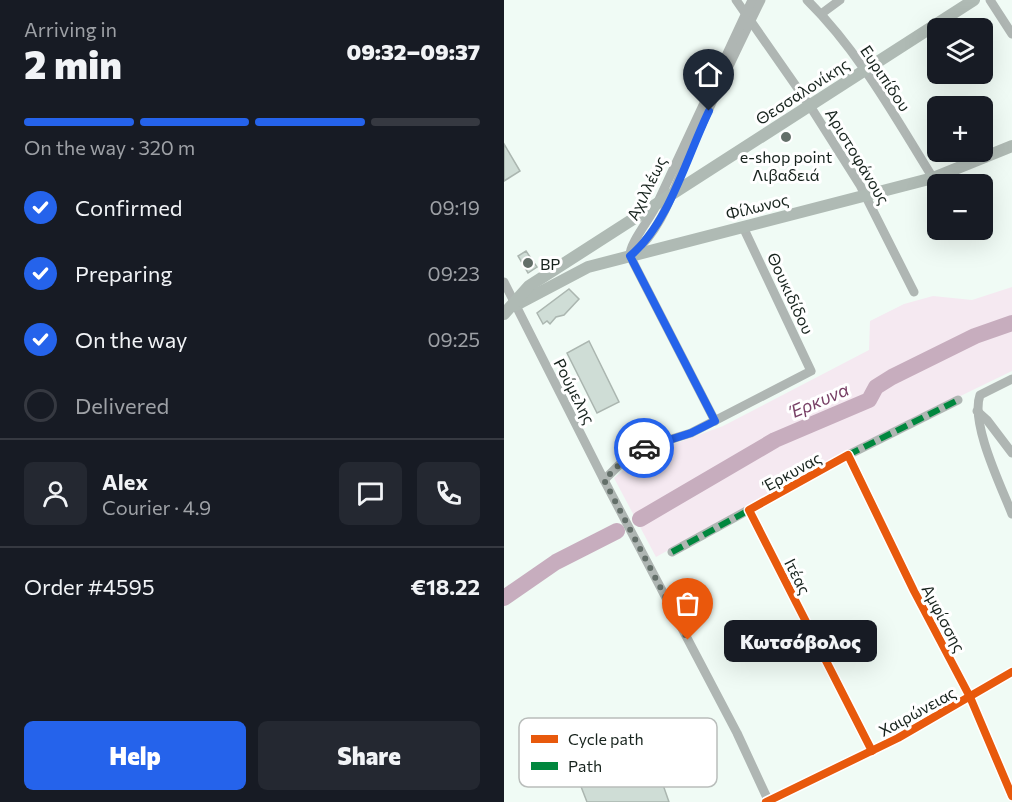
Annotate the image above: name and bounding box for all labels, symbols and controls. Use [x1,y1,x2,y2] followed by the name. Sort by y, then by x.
[24,17,117,41] text: Arriving in
[927,18,993,240] map controls
[927,18,993,84] button: layers
[346,38,480,65] text: 09:32–09:37
[24,39,122,87] text: 2 min
[857,41,915,115] street label: Ευριπίδου
[683,49,734,111] pin
[752,54,852,128] street label: Θεσσαλονίκης
[692,58,725,91] icon: home
[927,96,993,162] button: +
[822,105,894,207] street label: Αριστοφάνους
[779,130,793,144] marker: e-shop point Λιβαδειά
[24,135,195,159] text: On the way · 320 m
[740,147,833,184] place label: e-shop point Λιβαδειά
[622,153,670,223] street label: Αχιλλέως
[927,174,993,240] button: −
[724,189,791,223] street label: Φίλωνος
[24,191,57,224] icon: check
[75,194,182,221] text: Confirmed
[429,195,480,219] text: 09:19
[764,249,818,337] street label: Θουκιδίδου
[540,254,560,273] place label: BP
[521,256,535,270] marker: BP
[24,257,57,290] icon: check
[75,260,172,287] text: Preparing
[428,261,480,285] text: 09:23
[24,323,57,356] icon: check
[75,326,187,353] text: On the way
[428,327,480,351] text: 09:25
[550,355,600,427] street label: Ρούμελης
[785,378,852,423] water label: Έρκυνα
[75,392,169,419] text: Delivered
[614,418,674,478] courier
[628,432,661,465] icon: car
[758,447,824,496] street label: Έρκυνας
[24,462,87,525] button: person
[339,462,402,525] button: chat
[417,462,480,525] button: phone
[102,468,148,495] text: Alex
[102,495,211,519] text: Courier · 4.9
[781,555,815,597] street label: Ιτέας
[24,573,155,600] text: Order #4595
[410,573,480,600] text: €18.22
[662,578,713,640] pin
[918,581,970,655] street label: Αμφίσσης
[671,587,704,620] icon: bag
[724,619,877,661] callout: Κωτσόβολος
[740,629,861,653] text: Κωτσόβολος
[875,682,959,740] street label: Χαιρώνειας
[519,718,717,787] legend
[24,721,246,790] button: Help
[258,721,480,790] button: Share
[568,729,644,748] text: Cycle path
[568,756,602,775] text: Path

